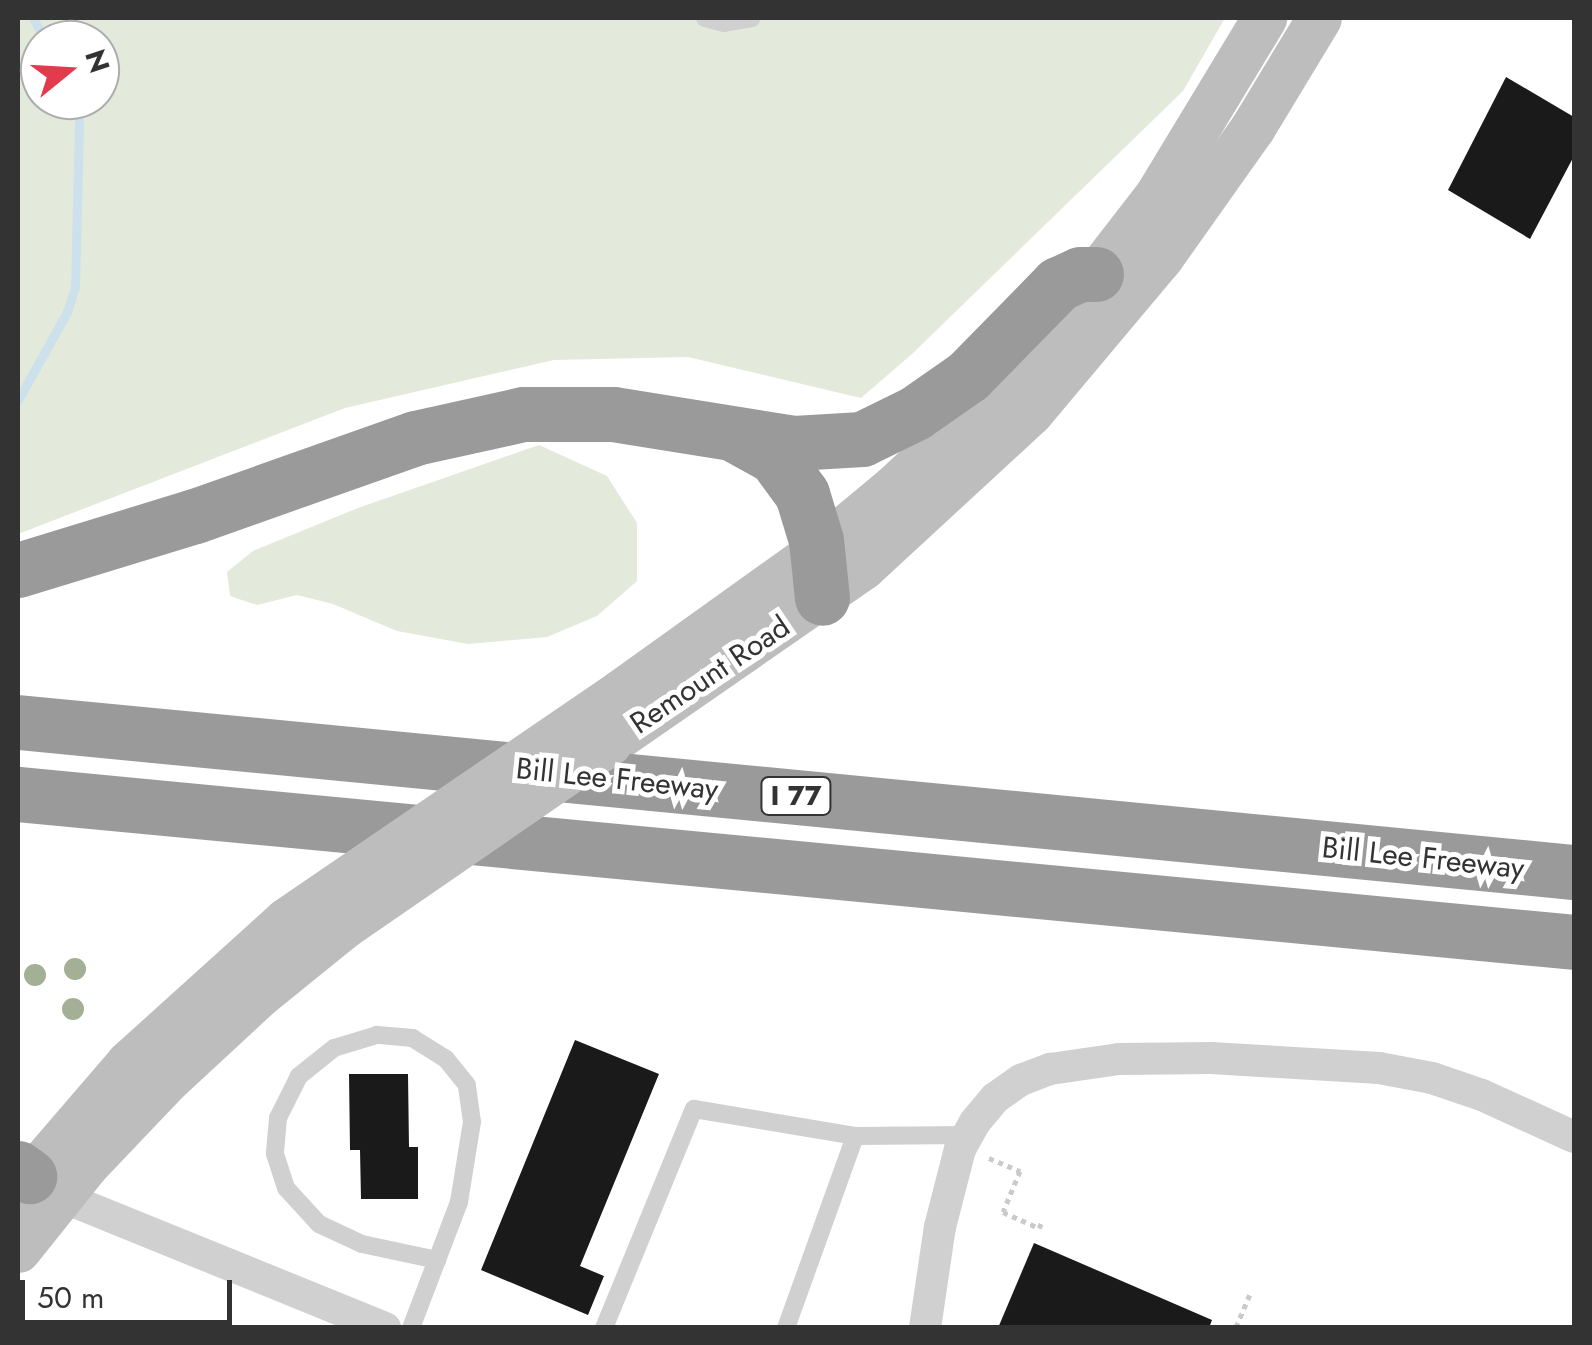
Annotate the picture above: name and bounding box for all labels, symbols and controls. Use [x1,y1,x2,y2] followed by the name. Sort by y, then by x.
[20,20,120,120] north arrow
[74,44,120,78] text: N
[623,609,797,741] street label: Remount Road
[514,750,720,808] street label: Bill Lee Freeway
[758,773,834,819] road number: I 77
[1320,829,1526,887] street label: Bill Lee Freeway
[25,1260,238,1322] scale bar
[37,1276,104,1319] text: 50 m

